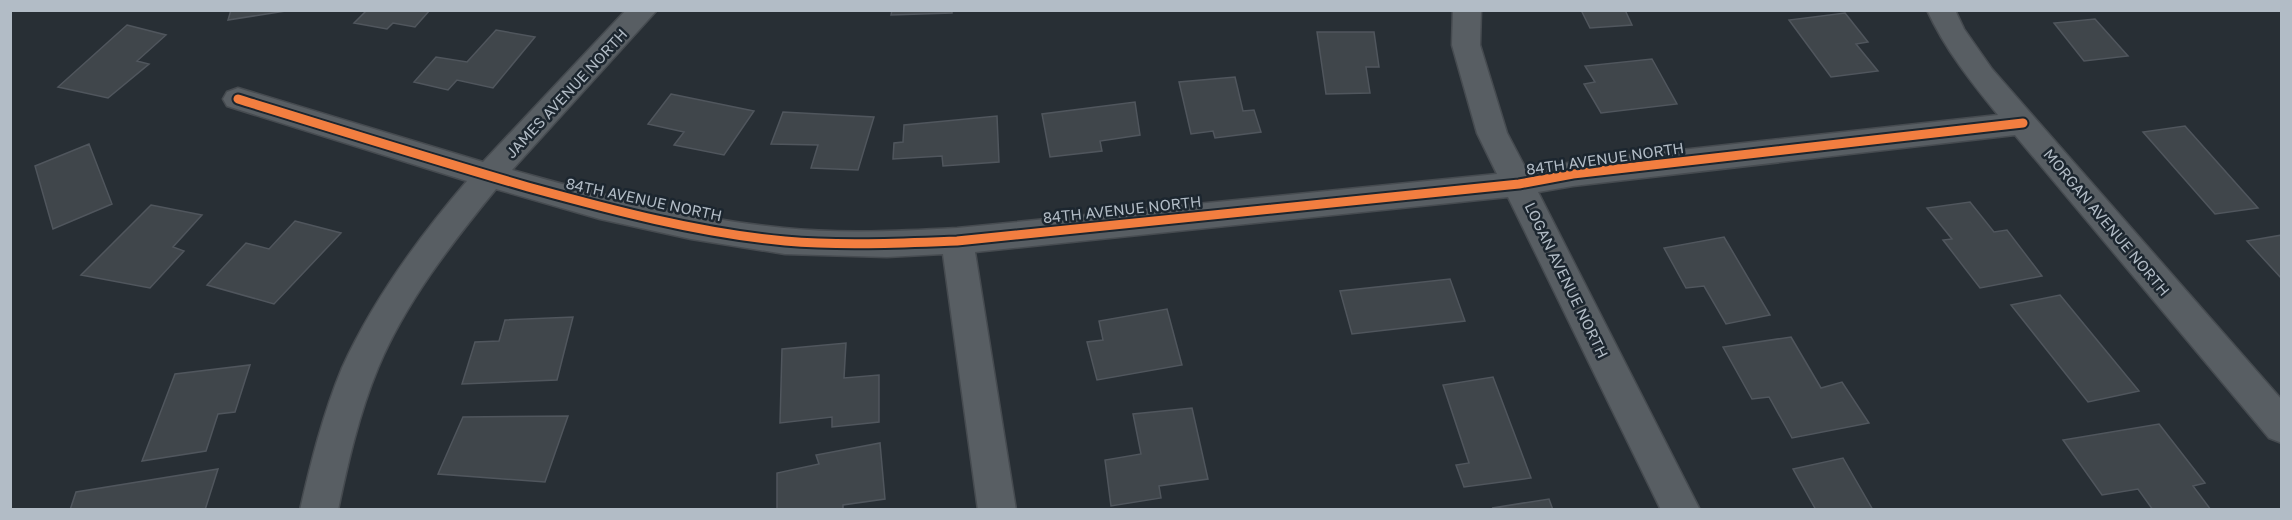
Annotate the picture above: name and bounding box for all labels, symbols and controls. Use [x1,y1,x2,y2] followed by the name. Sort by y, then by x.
[502,25,630,161] street label: JAMES AVENUE NORTH
[1525,138,1685,178] street label: 84TH AVENUE NORTH
[2040,145,2174,299] street label: MORGAN AVENUE NORTH
[564,174,724,224] street label: 84TH AVENUE NORTH
[1042,192,1202,226] street label: 84TH AVENUE NORTH
[1521,199,1613,361] street label: LOGAN AVENUE NORTH

